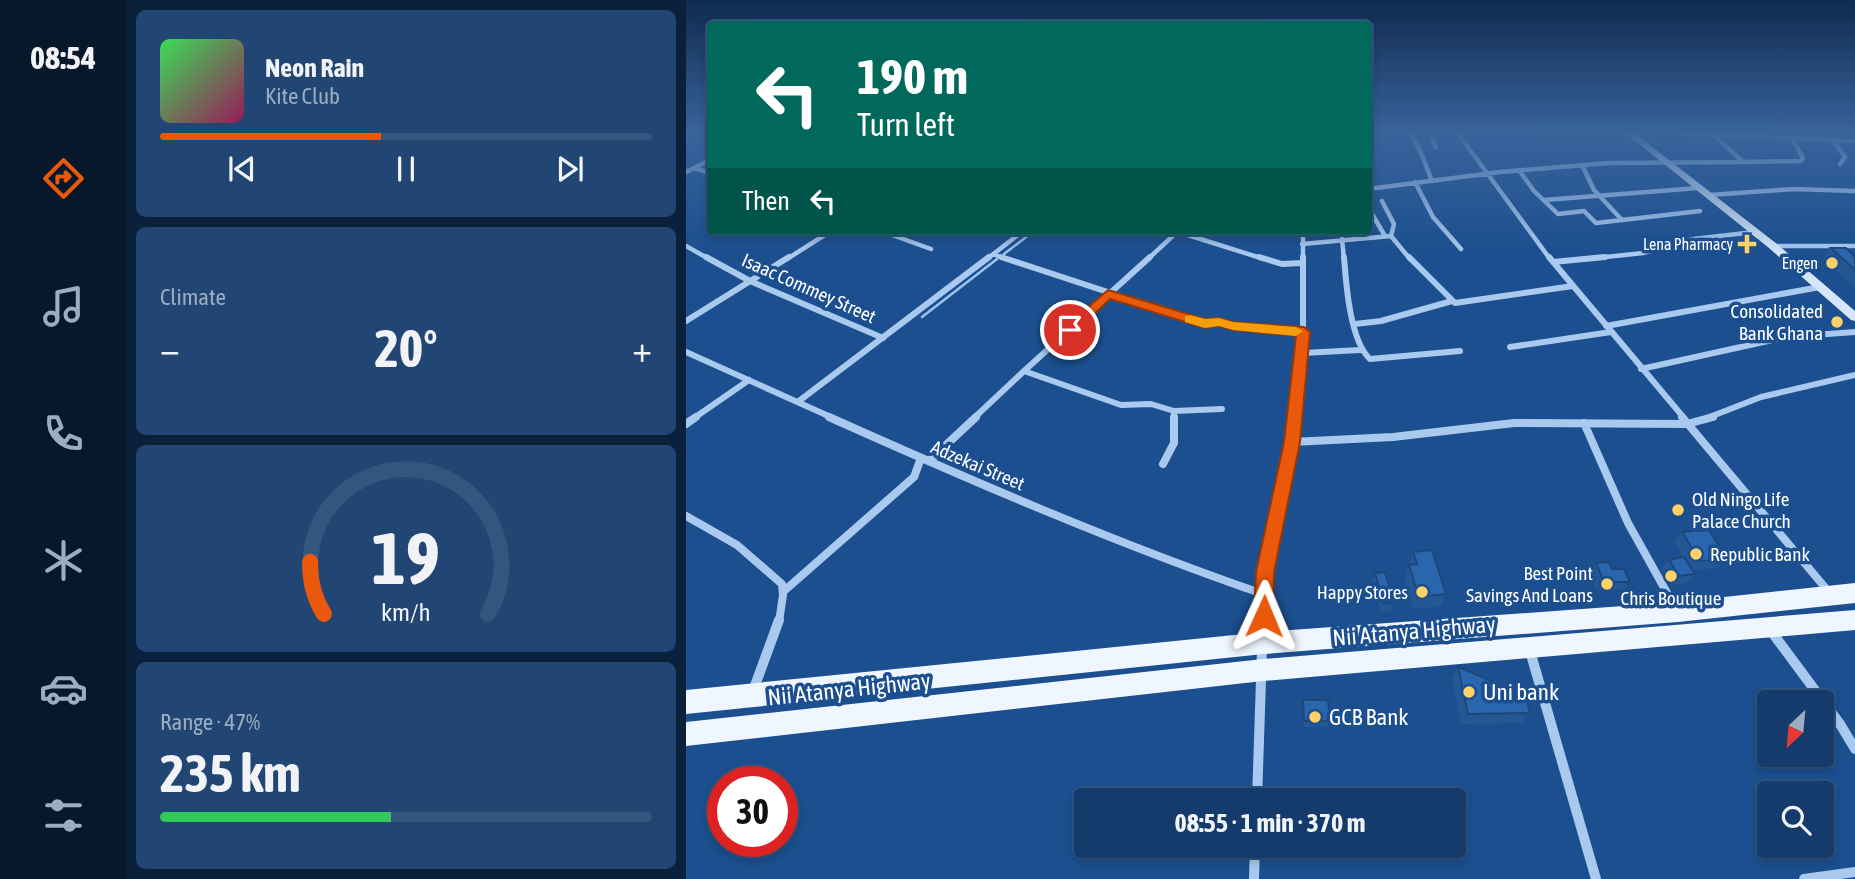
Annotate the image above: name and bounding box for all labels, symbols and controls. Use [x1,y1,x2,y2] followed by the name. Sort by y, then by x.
[30,39,96,76] text: 08:54
[857,48,968,104] text: 190 m
[742,49,833,140] icon: left
[265,53,364,83] text: Neon Rain
[265,83,340,109] text: Kite Club
[857,106,955,143] text: Turn left
[223,150,261,188] icon: previous
[387,150,425,188] icon: pause
[551,150,589,188] icon: next
[39,154,88,203] icon: directions
[804,182,842,220] icon: left
[742,186,790,216] text: Then
[1643,235,1733,254] place label: Lena Pharmacy
[1739,236,1755,252] marker: Lena Pharmacy
[739,249,879,327] street label: Isaac Commey Street
[1782,254,1818,273] place label: Engen
[1824,255,1840,271] marker: Engen
[39,282,88,331] icon: music
[160,284,226,310] text: Climate
[1040,300,1100,360] pin
[1731,300,1823,344] place label: Consolidated Bank Ghana
[1051,311,1089,349] icon: arrive
[1829,314,1845,330] marker: Consolidated Bank Ghana
[374,318,438,378] text: 20°
[160,327,180,370] text: −
[632,327,652,370] text: +
[39,409,88,458] icon: phone
[928,435,1028,495] street label: Adzekai Street
[1692,488,1791,532] place label: Old Ningo Life Palace Church
[1670,502,1686,518] marker: Old Ningo Life Palace Church
[372,517,440,600] text: 19
[39,536,88,585] icon: climate
[1710,543,1810,565] place label: Republic Bank
[1688,546,1704,562] marker: Republic Bank
[1466,562,1593,606] place label: Best Point Savings And Loans
[1663,568,1679,584] marker: Chris Boutique
[1599,576,1615,592] marker: Best Point Savings And Loans
[1227,579,1301,653] position arrow
[1317,581,1408,603] place label: Happy Stores
[1414,584,1430,600] marker: Happy Stores
[1621,587,1721,609] place label: Chris Boutique
[381,598,431,626] text: km/h
[1331,611,1497,651] street label: Nii Atanya Highway
[39,664,88,713] icon: car
[766,668,932,710] street label: Nii Atanya Highway
[1483,679,1559,705] place label: Uni bank
[1461,684,1477,700] marker: Uni bank
[1757,690,1834,766] north arrow
[1757,690,1834,858] map controls
[1329,704,1408,730] place label: GCB Bank
[160,709,260,735] text: Range · 47%
[1307,709,1323,725] marker: GCB Bank
[160,743,301,803] text: 235 km
[707,766,798,857] speed limit sign: 30
[1757,781,1834,858] button: search
[39,791,88,840] icon: filters
[1175,808,1365,838] text: 08:55 · 1 min · 370 m

